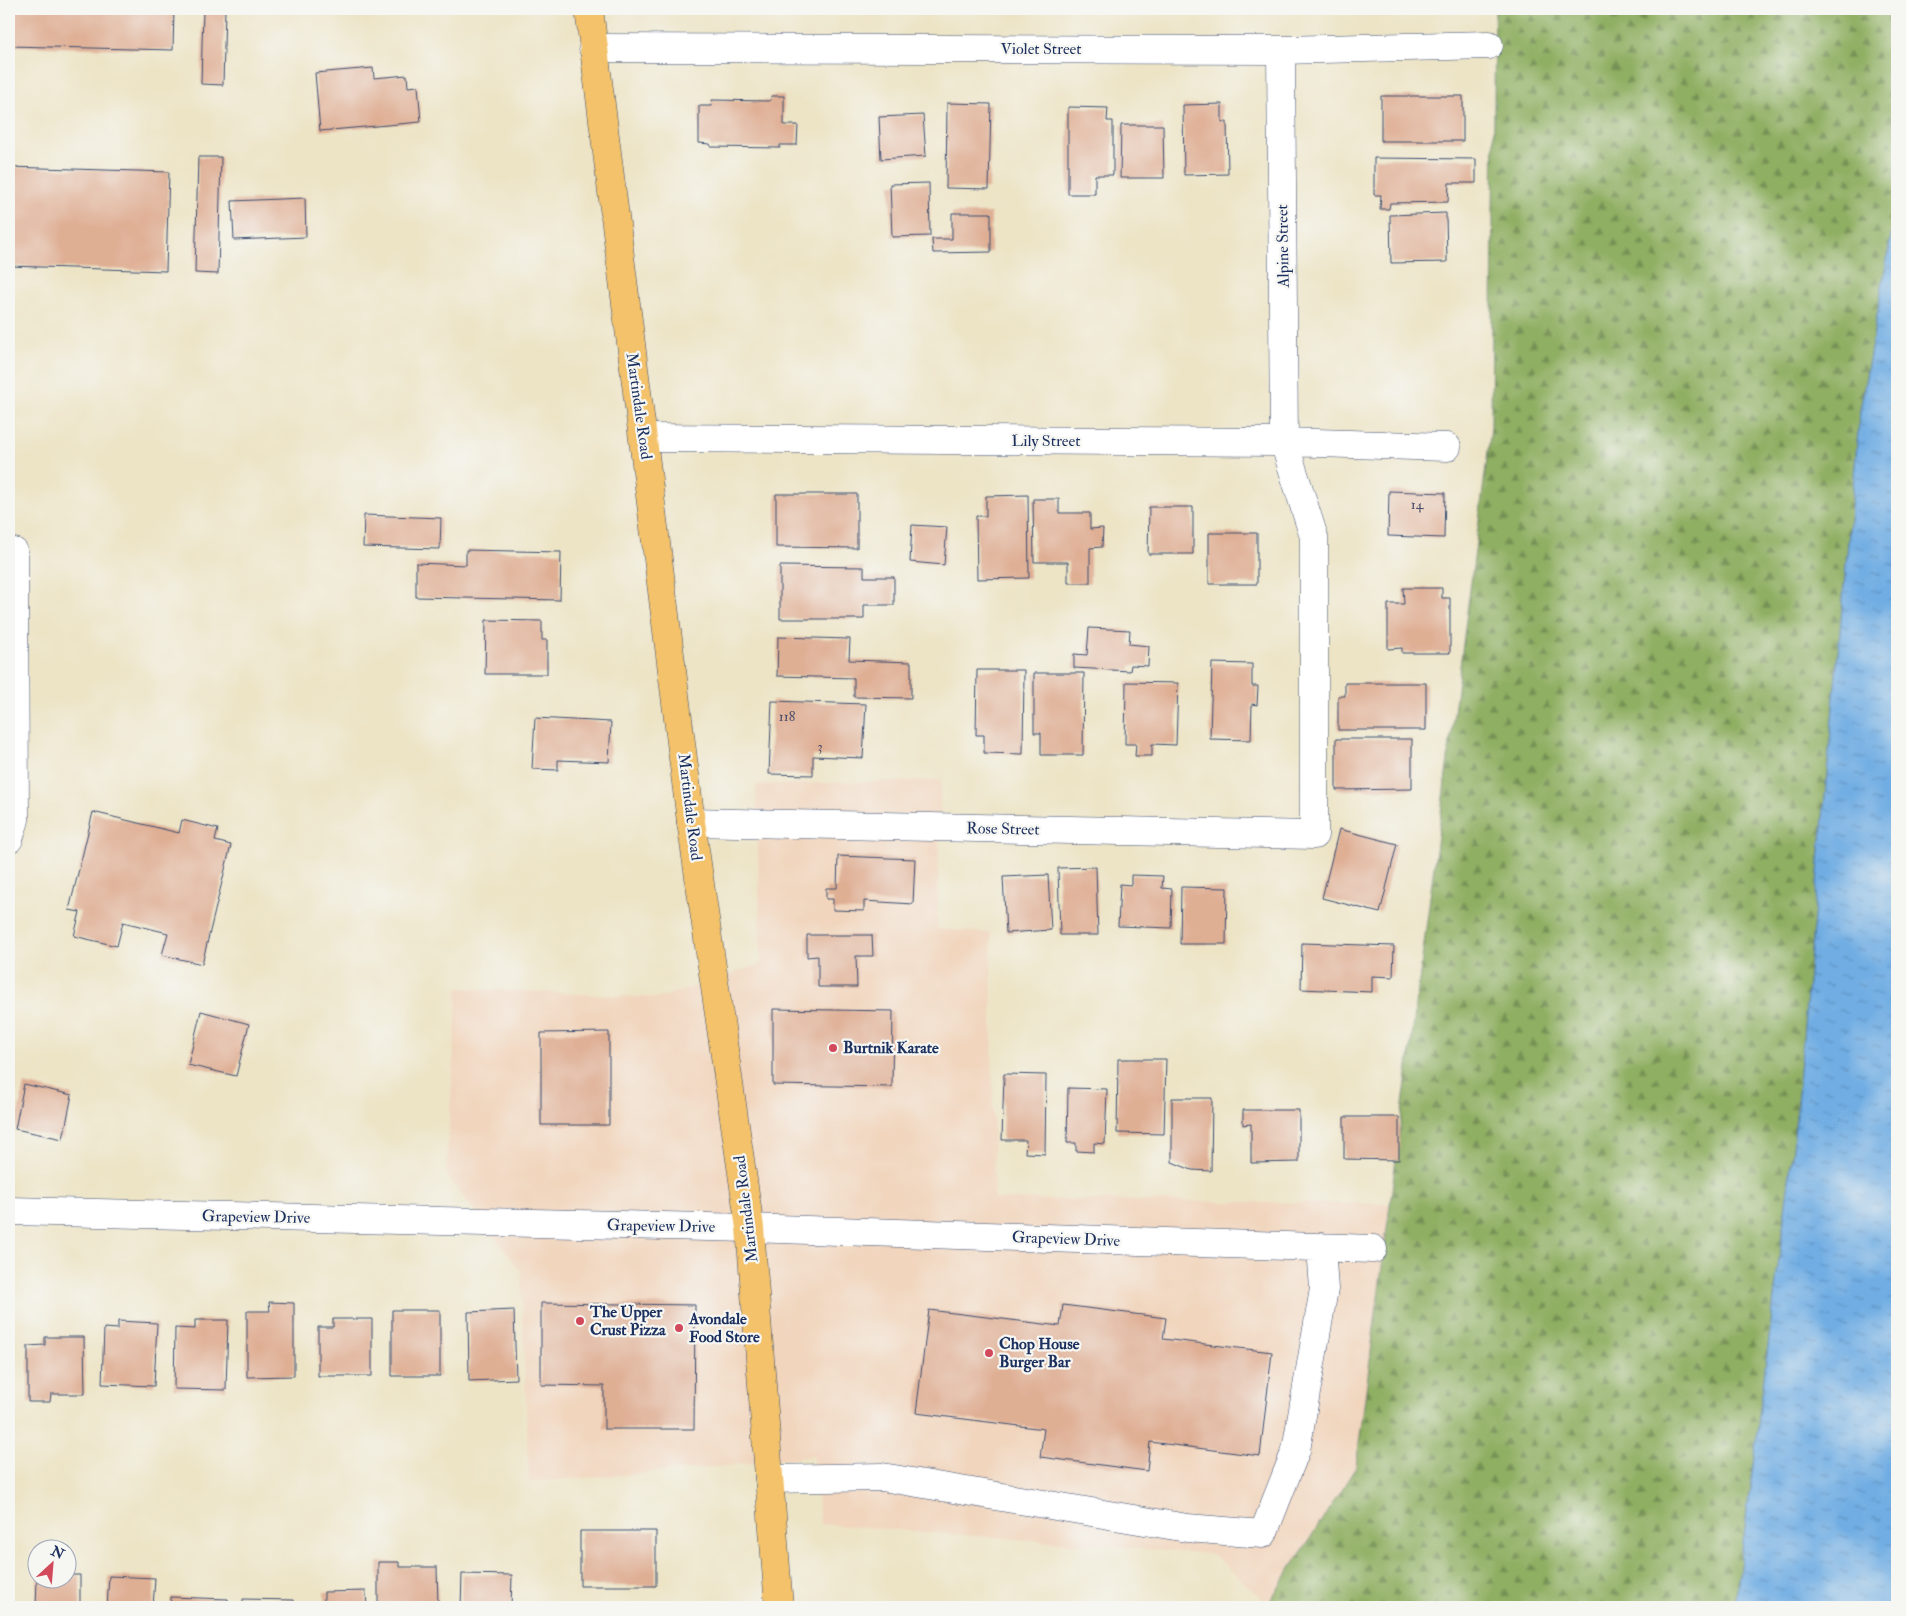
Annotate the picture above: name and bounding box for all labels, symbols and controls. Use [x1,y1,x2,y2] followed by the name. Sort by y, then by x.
[1001,39,1081,59] street label: Violet Street
[1272,204,1295,289] street label: Alpine Street
[622,351,656,461] street label: Martindale Road
[1012,431,1080,451] street label: Lily Street
[1411,496,1425,513] house number: 14
[779,708,796,725] house number: 118
[817,738,823,755] house number: 3
[674,752,706,862] street label: Martindale Road
[966,818,1040,840] street label: Rose Street
[843,1038,939,1058] place label: Burtnik Karate
[827,1042,839,1054] marker: Burtnik Karate
[730,1154,762,1264] street label: Martindale Road
[202,1206,311,1229] street label: Grapeview Drive
[607,1215,716,1238] street label: Grapeview Drive
[1011,1227,1121,1252] street label: Grapeview Drive
[589,1302,666,1340] place label: The Upper Crust Pizza
[688,1309,760,1347] place label: Avondale Food Store
[574,1315,586,1327] marker: The Upper Crust Pizza
[673,1322,685,1334] marker: Avondale Food Store
[999,1334,1080,1373] place label: Chop House Burger Bar
[983,1347,995,1359] marker: Chop House Burger Bar
[28,1538,78,1588] north arrow
[47,1542,67,1563] text: N

